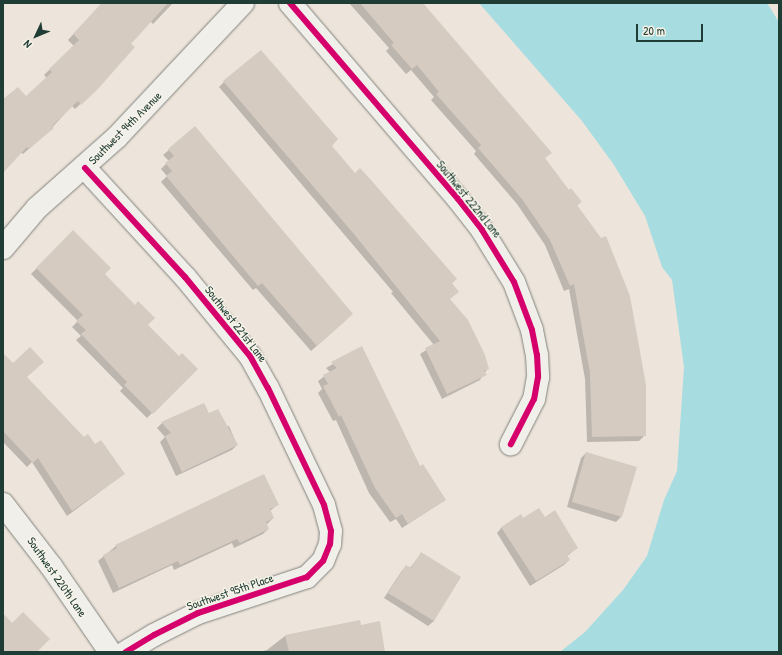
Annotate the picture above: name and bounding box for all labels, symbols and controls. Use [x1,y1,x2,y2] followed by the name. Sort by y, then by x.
[16,16,56,56] north arrow
[638,16,705,42] scale bar
[643,22,665,39] text: 20 m
[20,37,34,51] text: N
[85,88,165,168] street label: Southwest 94th Avenue
[433,157,505,241] street label: Southwest 222nd Lane
[202,283,270,365] street label: Southwest 221st Lane
[24,534,90,620] street label: Southwest 220th Lane
[185,570,275,614] street label: Southwest 95th Place

